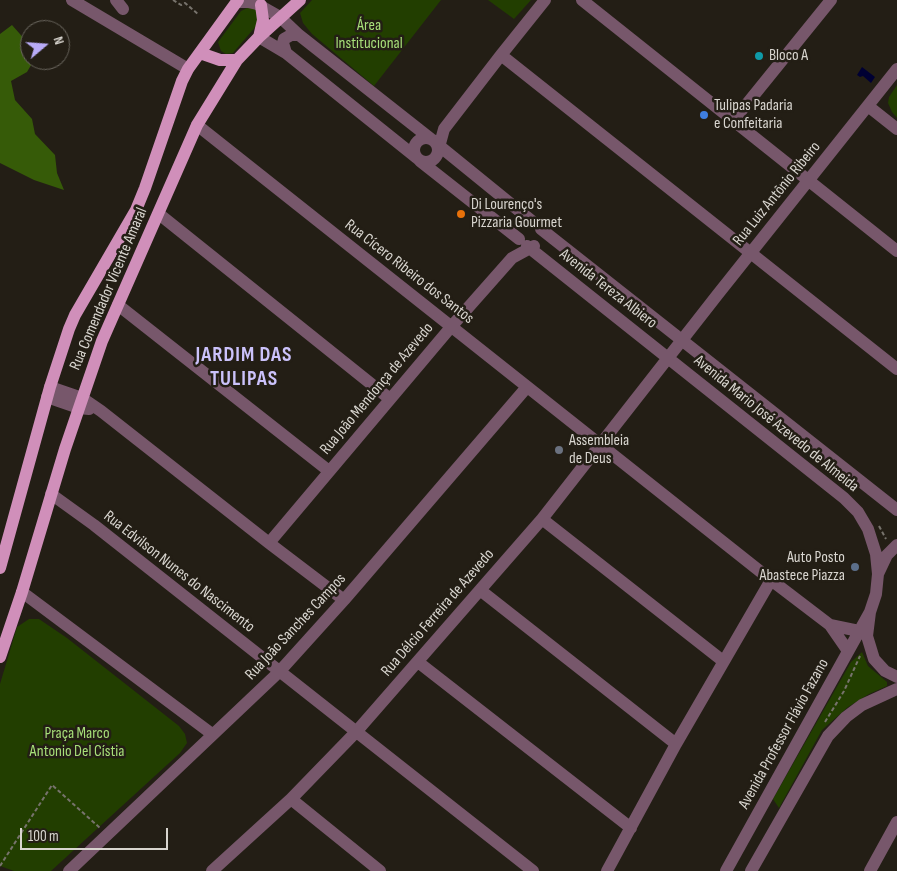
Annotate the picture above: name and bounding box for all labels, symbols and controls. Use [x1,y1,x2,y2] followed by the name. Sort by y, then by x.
[335,16,403,54] park label: Área Institucional
[20,20,70,70] north arrow
[50,34,68,47] text: N
[769,46,808,66] place label: Bloco A
[753,50,765,62] marker: Bloco A
[714,96,793,134] place label: Tulipas Padaria e Confeitaria
[698,109,710,121] marker: Tulipas Padaria e Confeitaria
[729,138,825,250] street label: Rua Luiz Antônio Ribeiro
[471,195,562,233] place label: Di Lourenço's Pizzaria Gourmet
[66,205,152,373] street label: Rua Comendador Vicente Amaral
[455,208,467,220] marker: Di Lourenço's Pizzaria Gourmet
[341,216,477,328] street label: Rua Cícero Ribeiro dos Santos
[555,245,661,333] street label: Avenida Tereza Albiero
[316,319,438,459] street label: Rua João Mendonça de Azevedo
[194,343,294,393] district label: JARDIM DAS TULIPAS
[690,351,862,497] street label: Avenida Mario José Azevedo de Almeida
[569,431,629,469] place label: Assembleia de Deus
[553,444,565,456] marker: Assembleia de Deus
[100,507,258,637] street label: Rua Edvilson Nunes do Nascimento
[377,545,499,681] street label: Rua Délcio Ferreira de Azevedo
[759,548,845,586] place label: Auto Posto Abastece Piazza
[849,561,861,573] marker: Auto Posto Abastece Piazza
[242,570,350,684] street label: Rua João Sanches Campos
[735,656,833,812] street label: Avenida Professor Flávio Fazano
[30,724,124,762] park label: Praça Marco Antonio Del Cístia
[22,818,170,850] scale bar
[28,827,59,846] text: 100 m

